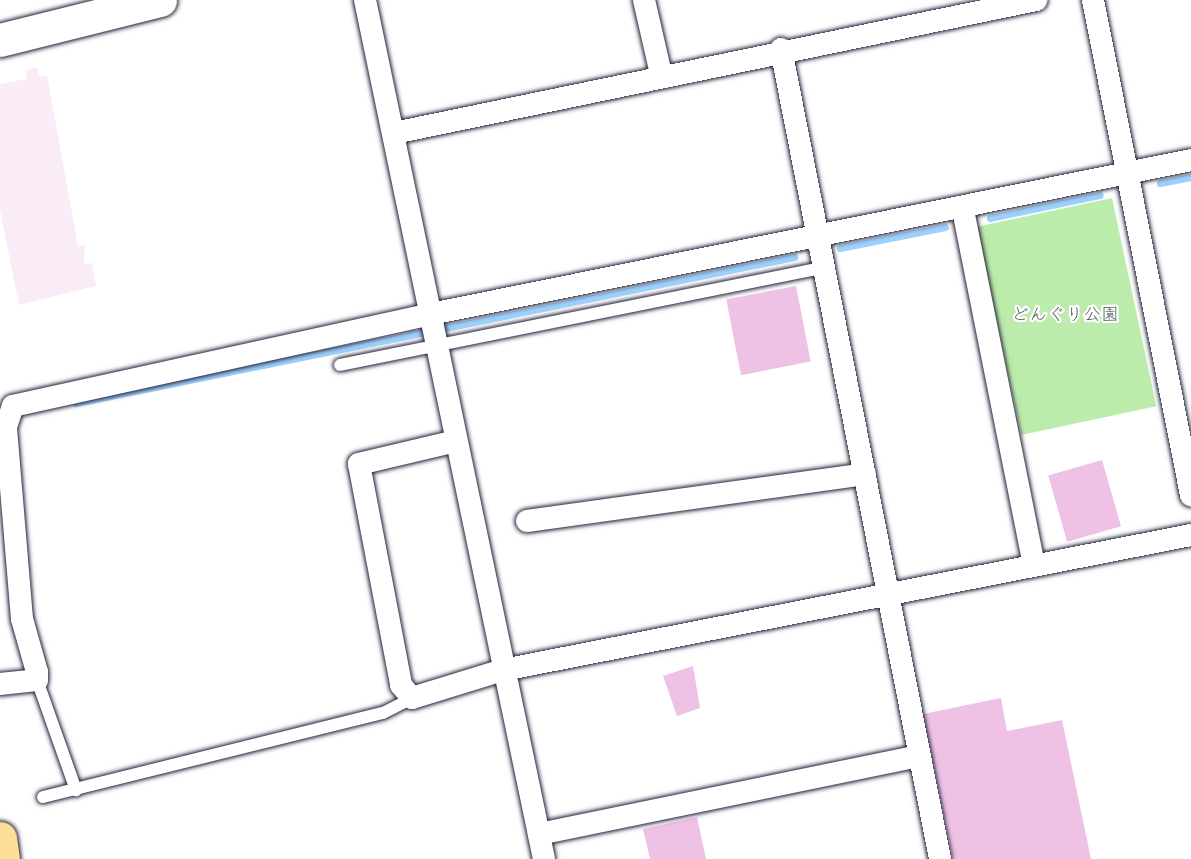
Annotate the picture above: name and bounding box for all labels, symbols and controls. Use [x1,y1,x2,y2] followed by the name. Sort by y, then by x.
[1011,303,1119,325] park label: どんぐり公園

